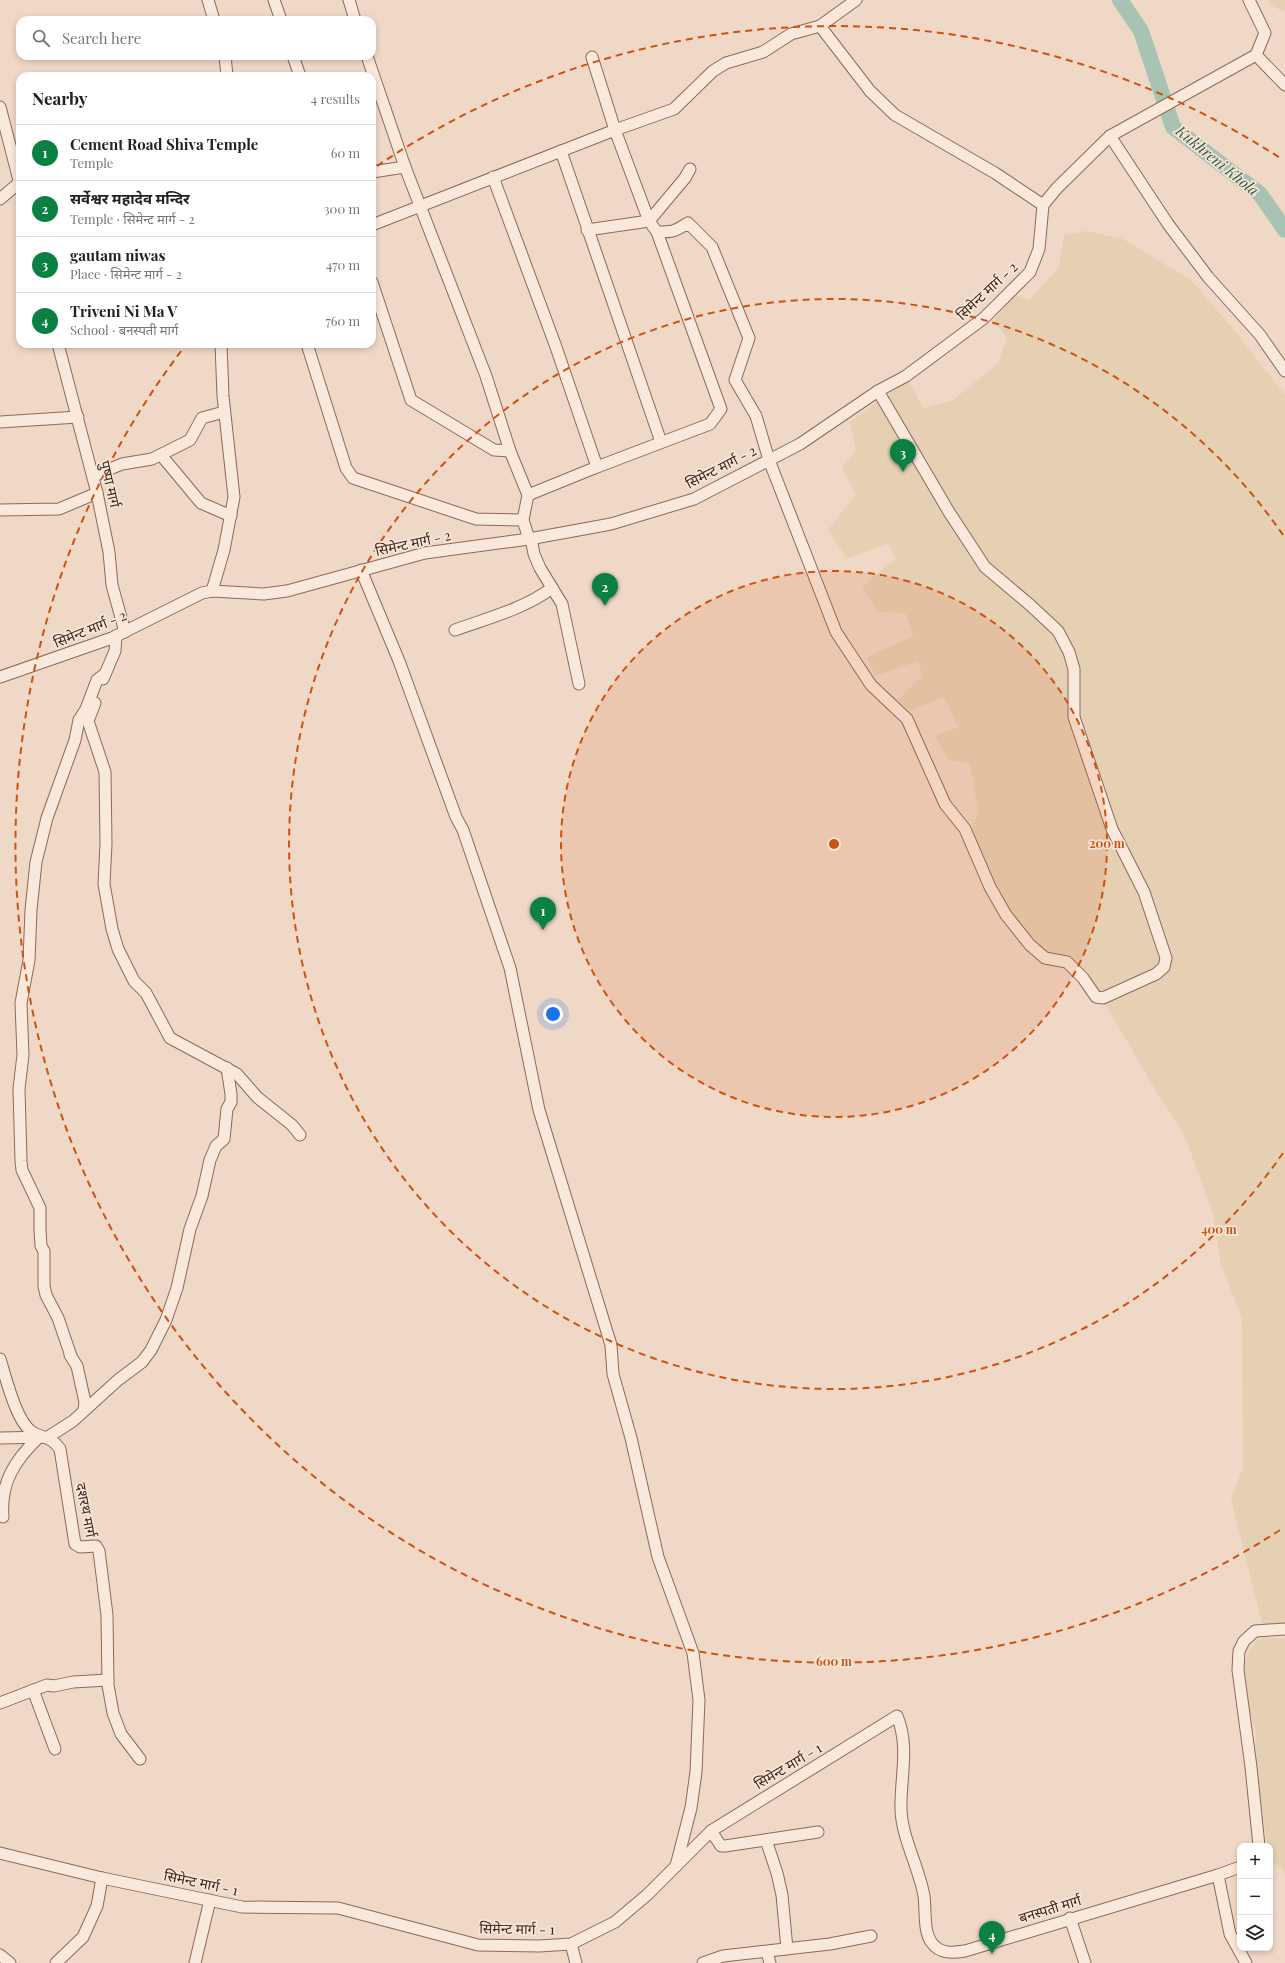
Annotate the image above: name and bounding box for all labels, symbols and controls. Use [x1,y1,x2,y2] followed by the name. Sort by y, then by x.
[16,16,376,60] search box
[30,27,52,49] icon: search
[62,28,141,48] text: Search here
[32,87,87,109] text: Nearby
[311,90,360,107] text: 4 results
[1171,120,1263,200] water label: Kukhreni Khola
[70,134,258,154] text: Cement Road Shiva Temple
[43,144,47,161] text: 1
[331,144,360,161] text: 60 m
[70,154,113,171] text: Temple
[70,188,190,208] text: सर्वेश्वर महादेव मन्दिर
[42,200,48,217] text: 2
[324,200,360,217] text: 300 m
[70,210,195,227] text: Temple · सिमेन्ट मार्ग - 2
[70,245,165,265] text: gautam niwas
[42,256,48,273] text: 3
[326,256,360,273] text: 470 m
[952,257,1021,324] street label: सिमेन्ट मार्ग - 2
[70,265,182,282] text: Place · सिमेन्ट मार्ग - 2
[70,301,177,321] text: Triveni Ni Ma V
[42,312,48,329] text: 4
[325,312,360,329] text: 760 m
[70,321,178,338] text: School · बनस्पती मार्ग
[890,439,916,472] pin: 3
[682,440,760,492] street label: सिमेन्ट मार्ग - 2
[95,459,125,510] street label: पुष्पा मार्ग
[373,525,453,560] street label: सिमेन्ट मार्ग - 2
[592,573,618,606] pin: 2
[51,605,129,652] street label: सिमेन्ट मार्ग - 2
[1089,835,1125,851] text: 200 m
[827,837,841,851] centre of rings
[530,897,556,930] pin: 1
[543,1004,563,1024] your location
[1201,1221,1237,1237] text: 400 m
[72,1481,101,1540] street label: दशरथ मार्ग
[816,1653,852,1669] text: 600 m
[751,1738,825,1793] street label: सिमेन्ट मार्ग - 1
[1237,1843,1273,1951] map controls
[1237,1843,1273,1879] button: +
[162,1865,240,1900] street label: सिमेन्ट मार्ग - 1
[1237,1879,1273,1915] button: −
[1016,1890,1084,1927] street label: बनस्पती मार्ग
[1237,1915,1273,1951] button: layers
[479,1918,555,1939] street label: सिमेन्ट मार्ग - 1
[979,1921,1005,1954] pin: 4

